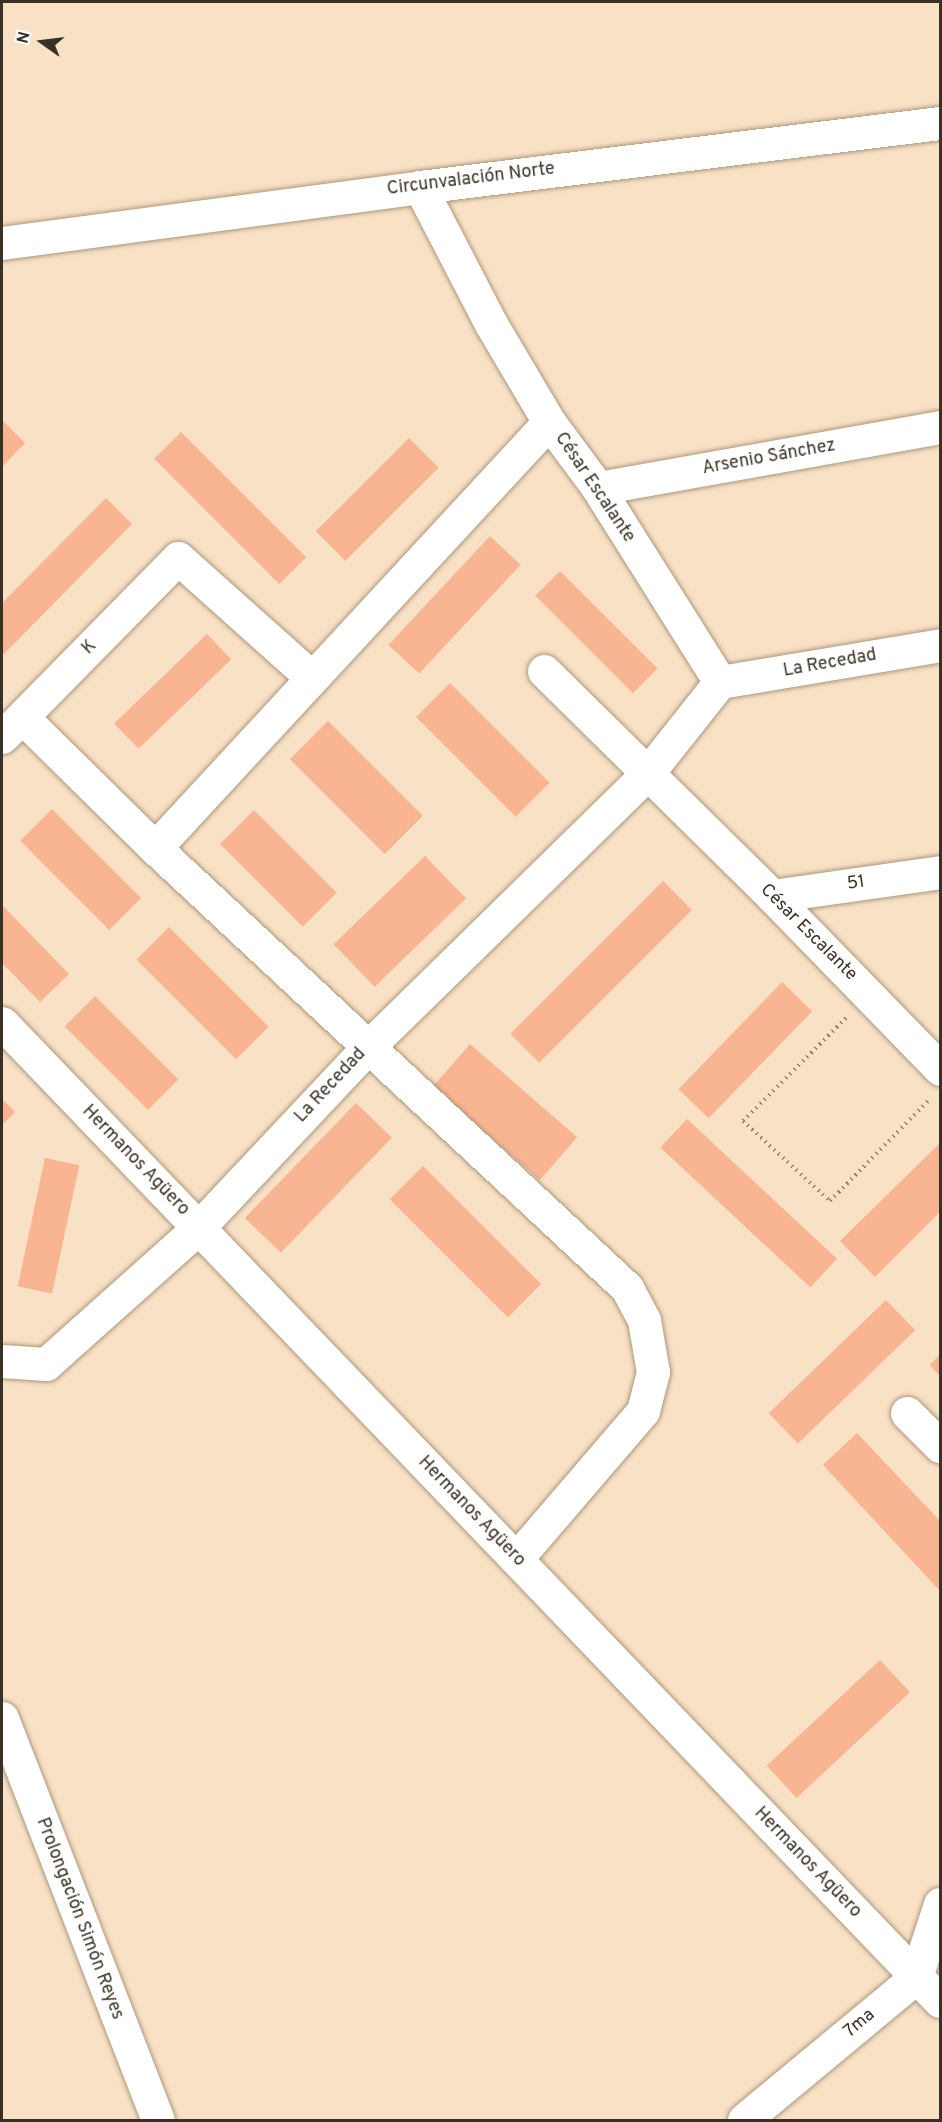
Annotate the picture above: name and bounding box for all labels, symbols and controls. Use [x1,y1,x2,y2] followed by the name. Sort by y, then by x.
[12,12,72,72] north arrow
[13,30,36,46] text: N
[386,159,556,201] street label: Circunvalación Norte
[549,429,639,547] street label: César Escalante
[701,436,837,480] street label: Arsenio Sánchez
[78,636,102,660] street label: K
[782,645,878,683] street label: La Recedad
[846,872,866,896] street label: 51
[755,880,861,986] street label: César Escalante
[291,1044,371,1128] street label: La Recedad
[76,1101,194,1221] street label: Hermanos Agüero
[412,1452,530,1572] street label: Hermanos Agüero
[748,1803,866,1923] street label: Hermanos Agüero
[30,1815,128,2023] street label: Prolongación Simón Reyes
[840,2005,880,2043] street label: 7ma

